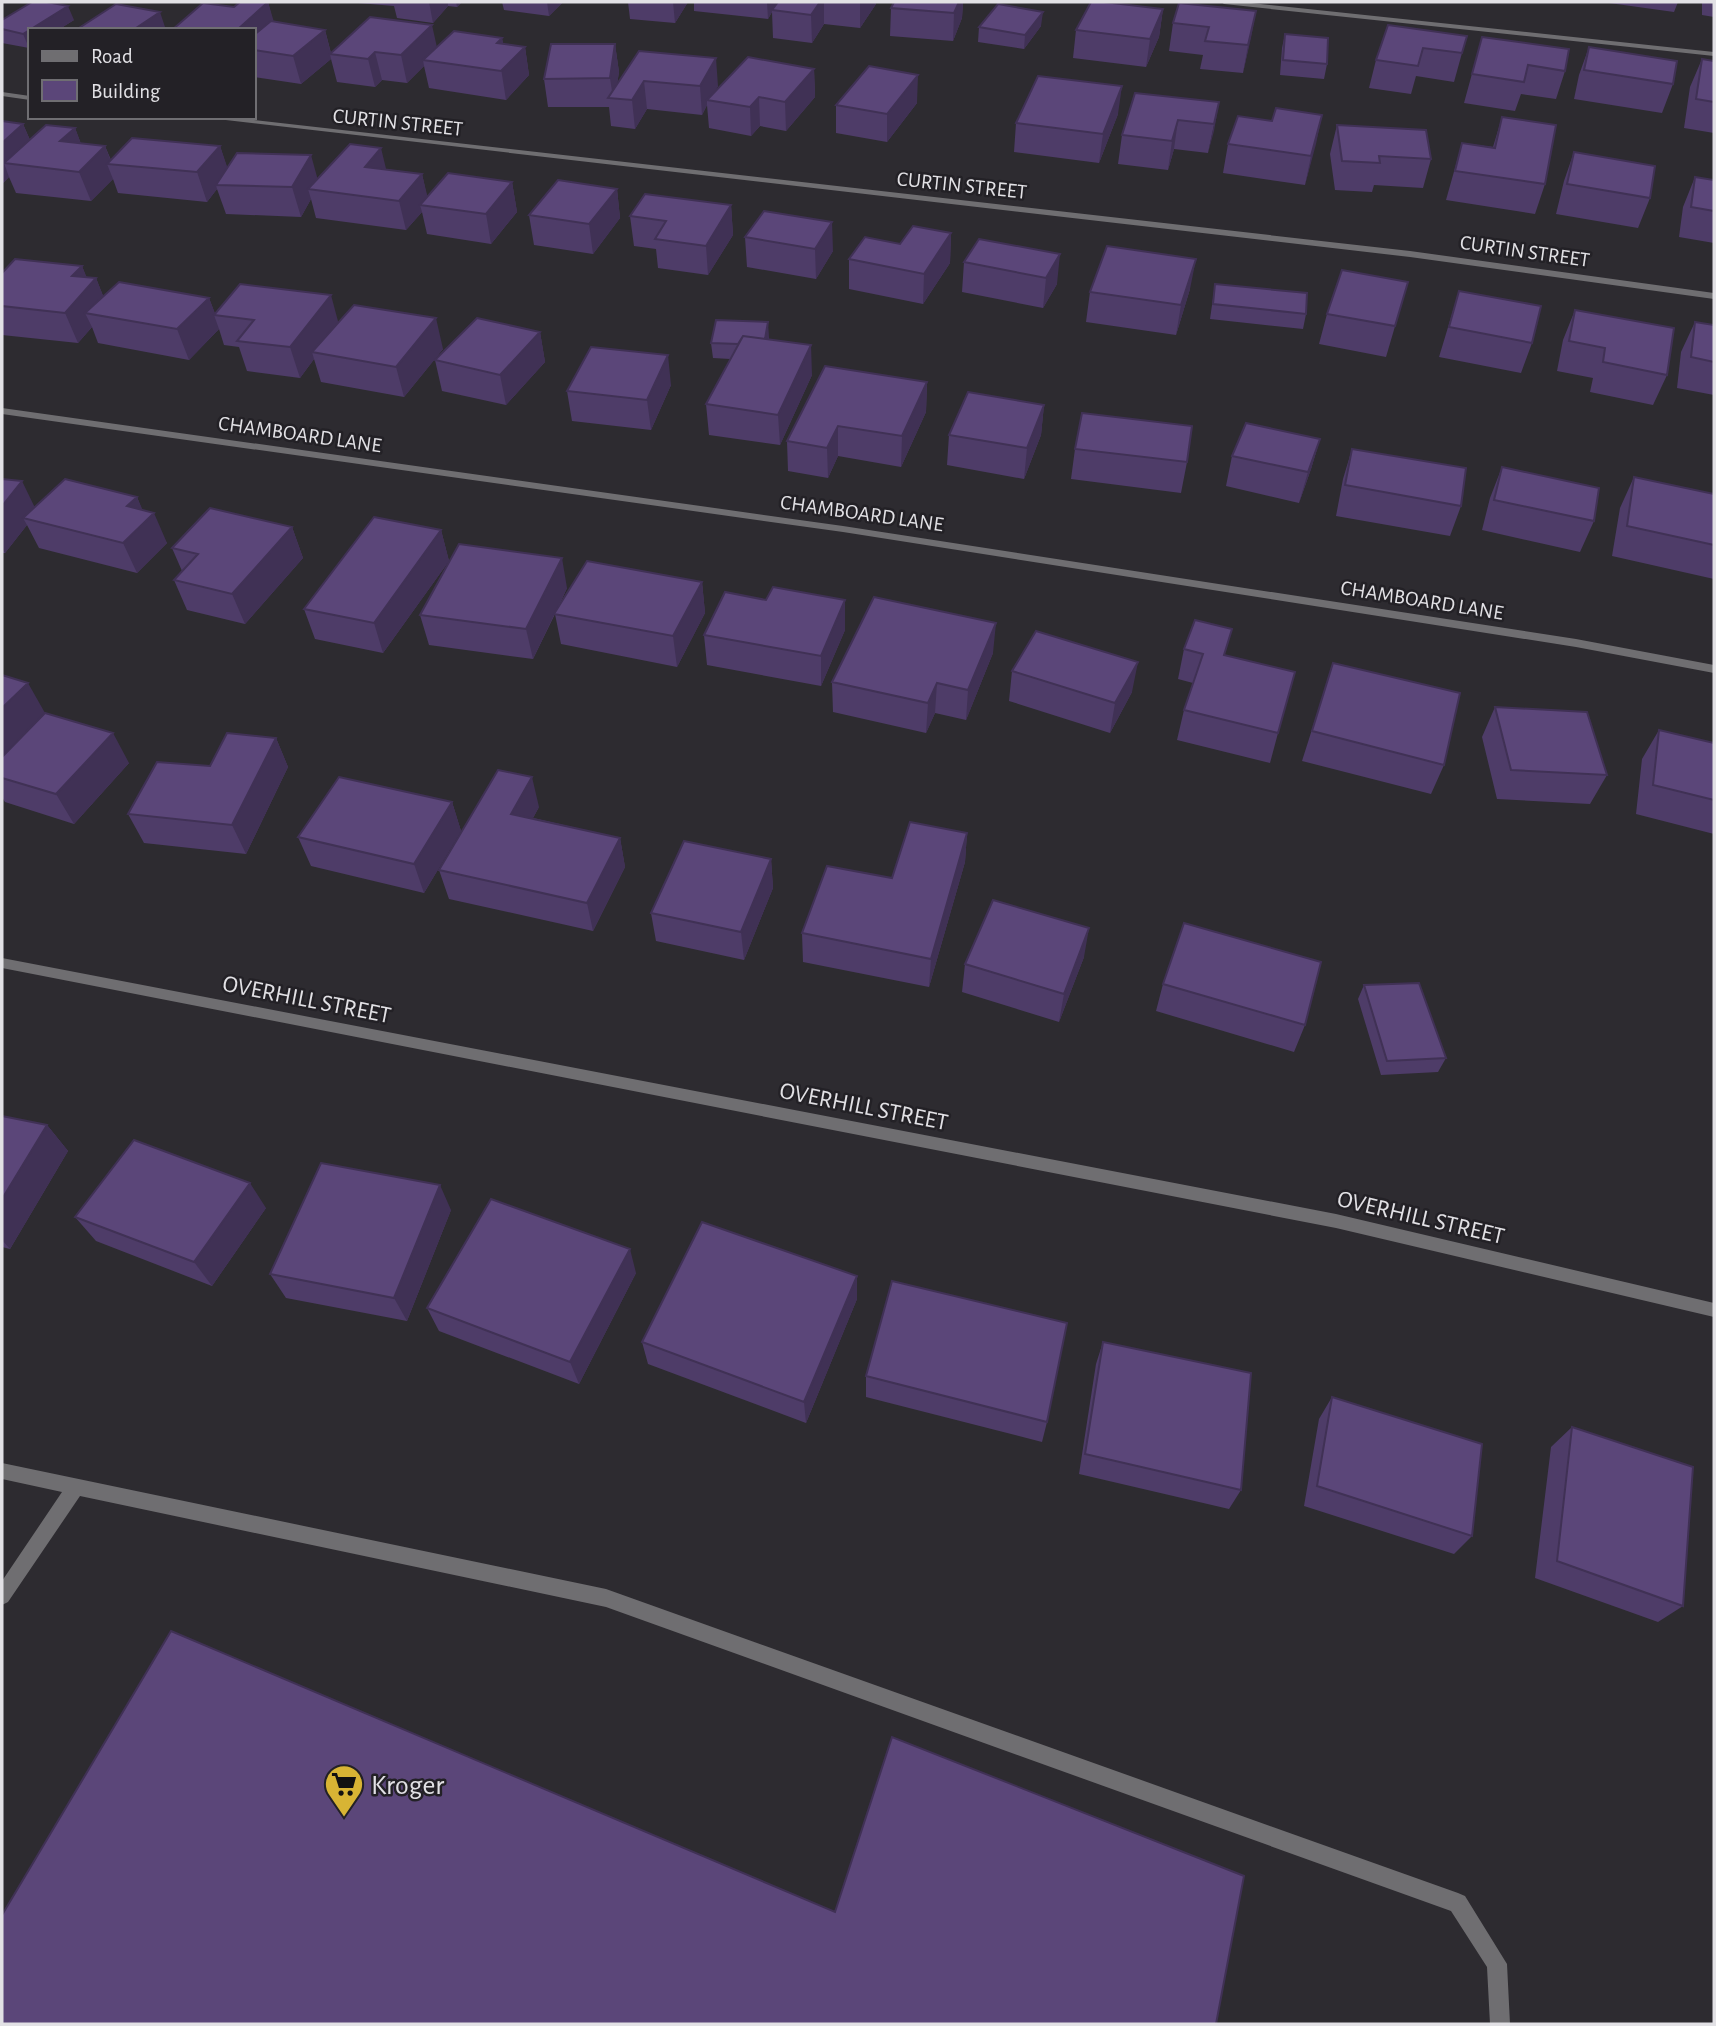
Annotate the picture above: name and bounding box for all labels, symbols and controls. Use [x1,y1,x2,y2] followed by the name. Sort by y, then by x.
[28,28,256,119] legend
[91,46,133,67] text: Road
[91,81,161,102] text: Building
[332,105,464,140] street label: CURTIN STREET
[896,168,1028,203] street label: CURTIN STREET
[1459,232,1591,271] street label: CURTIN STREET
[217,413,383,456] street label: CHAMBOARD LANE
[779,492,945,535] street label: CHAMBOARD LANE
[1339,577,1505,624] street label: CHAMBOARD LANE
[221,972,393,1028] street label: OVERHILL STREET
[778,1079,950,1135] street label: OVERHILL STREET
[1335,1187,1507,1249] street label: OVERHILL STREET
[323,1763,365,1818] supermarket icon: Kroger
[371,1772,444,1800] place label: Kroger

